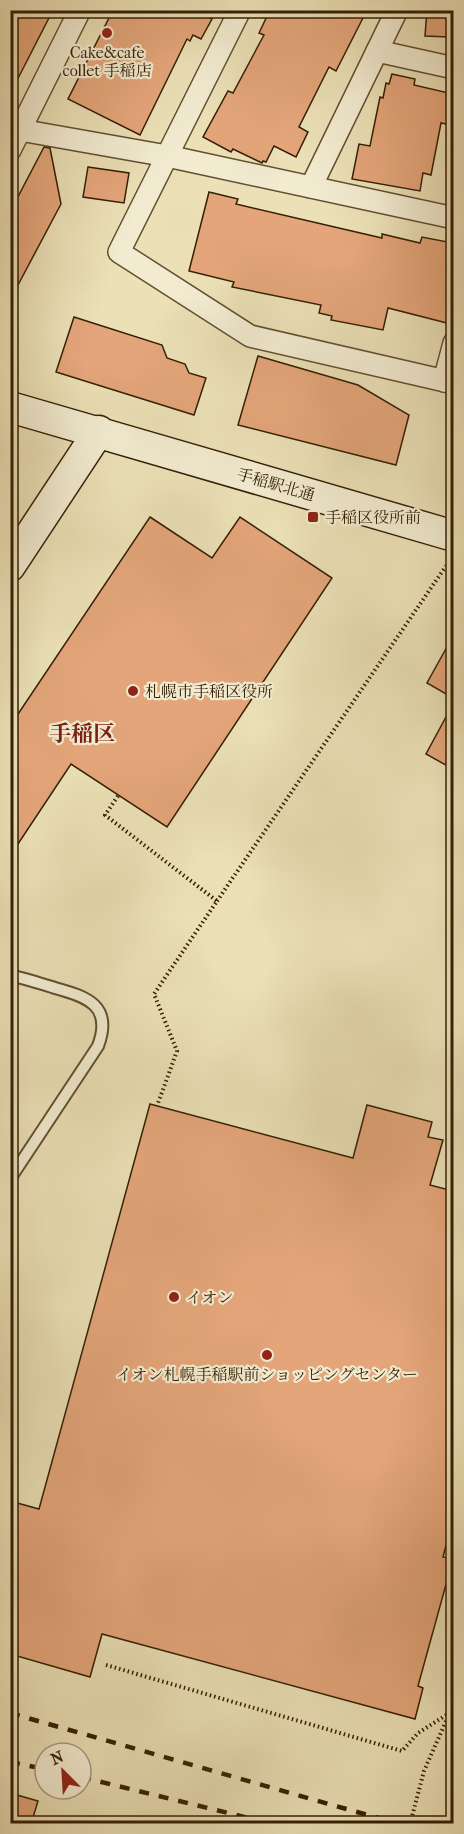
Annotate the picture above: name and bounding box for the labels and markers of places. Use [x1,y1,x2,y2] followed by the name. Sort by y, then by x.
[100,26,114,40] marker: Cake&cafe collet 手稲店
[63,43,151,80] place label: Cake&cafe collet 手稲店
[325,508,421,527] place label: 手稲区役所前
[306,510,320,524] marker: 手稲区役所前
[145,682,273,701] place label: 札幌市手稲区役所
[126,684,140,698] marker: 札幌市手稲区役所
[186,1288,234,1307] place label: イオン
[167,1290,181,1304] marker: イオン
[260,1348,274,1362] marker: イオン札幌手稲駅前ショッピングセンター
[116,1365,418,1384] place label: イオン札幌手稲駅前ショッピングセンター

